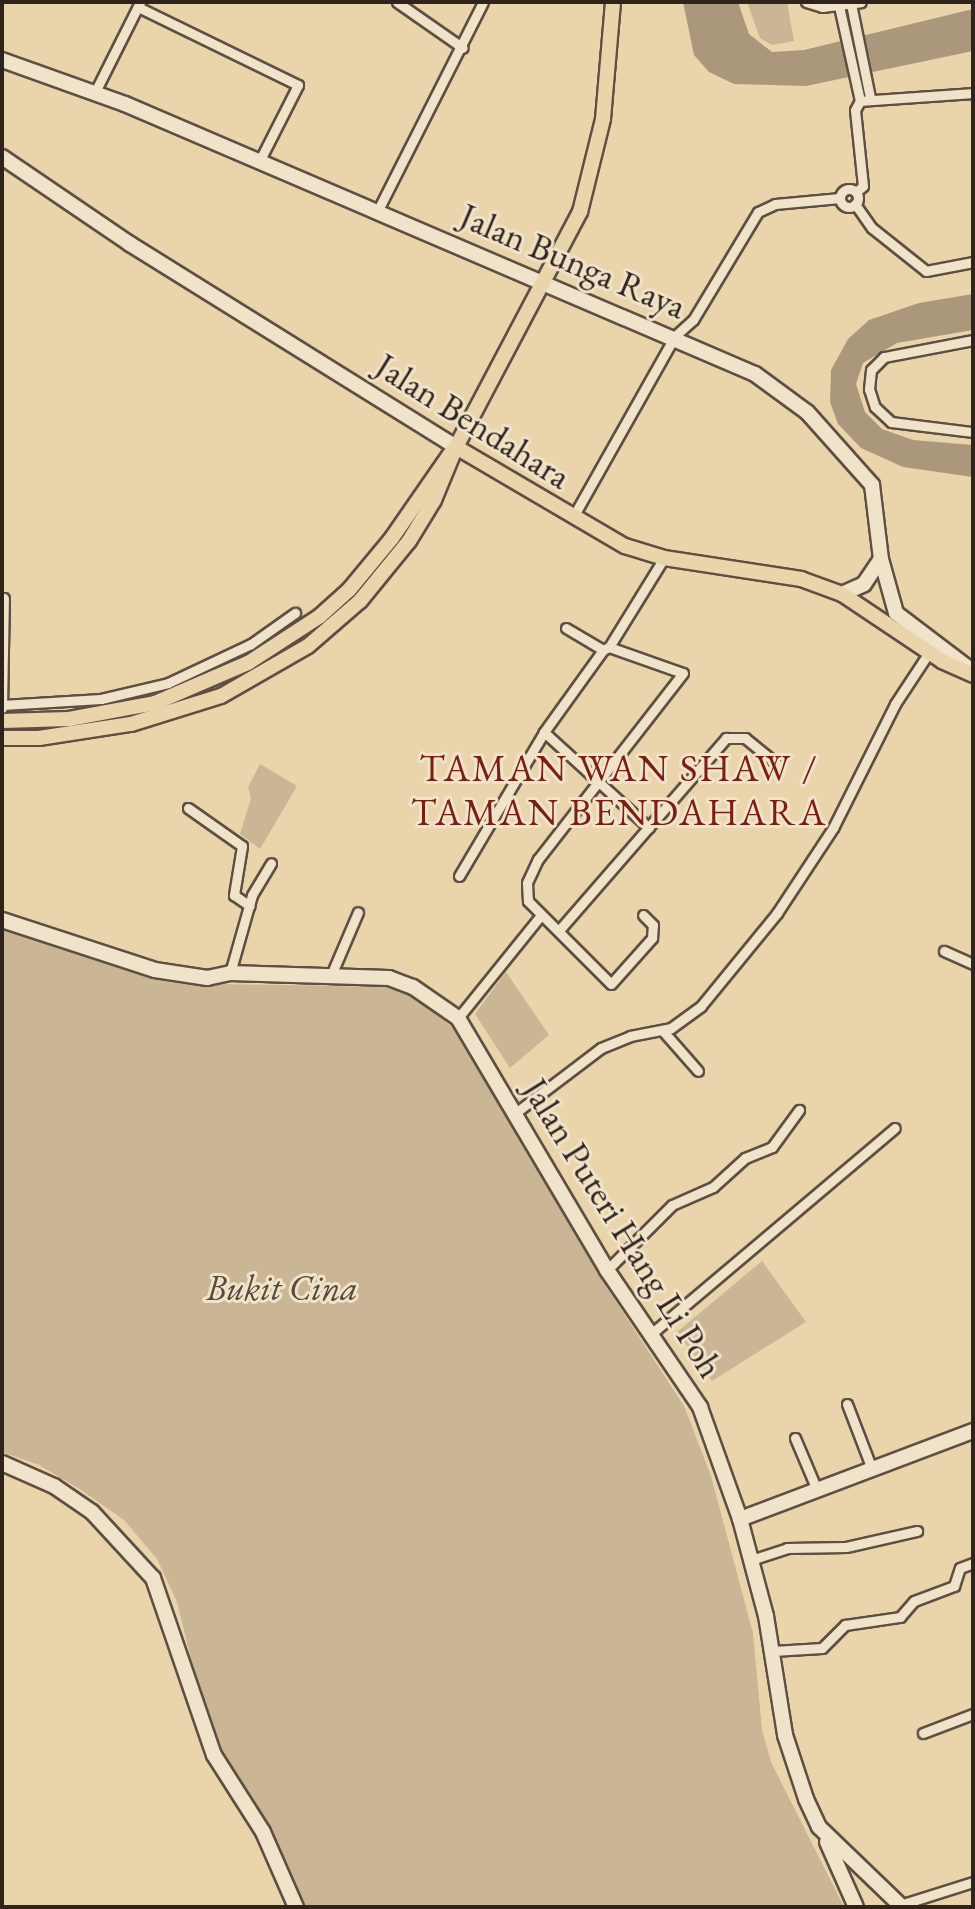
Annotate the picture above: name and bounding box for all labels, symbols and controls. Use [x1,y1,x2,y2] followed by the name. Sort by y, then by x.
[453,194,693,328] street label: Jalan Bunga Raya
[367,344,579,498] street label: Jalan Bendahara
[411,745,827,834] district label: TAMAN WAN SHAW / TAMAN BENDAHARA
[513,1071,733,1385] street label: Jalan Puteri Hang Li Poh
[206,1266,358,1310] park label: Bukit Cina

